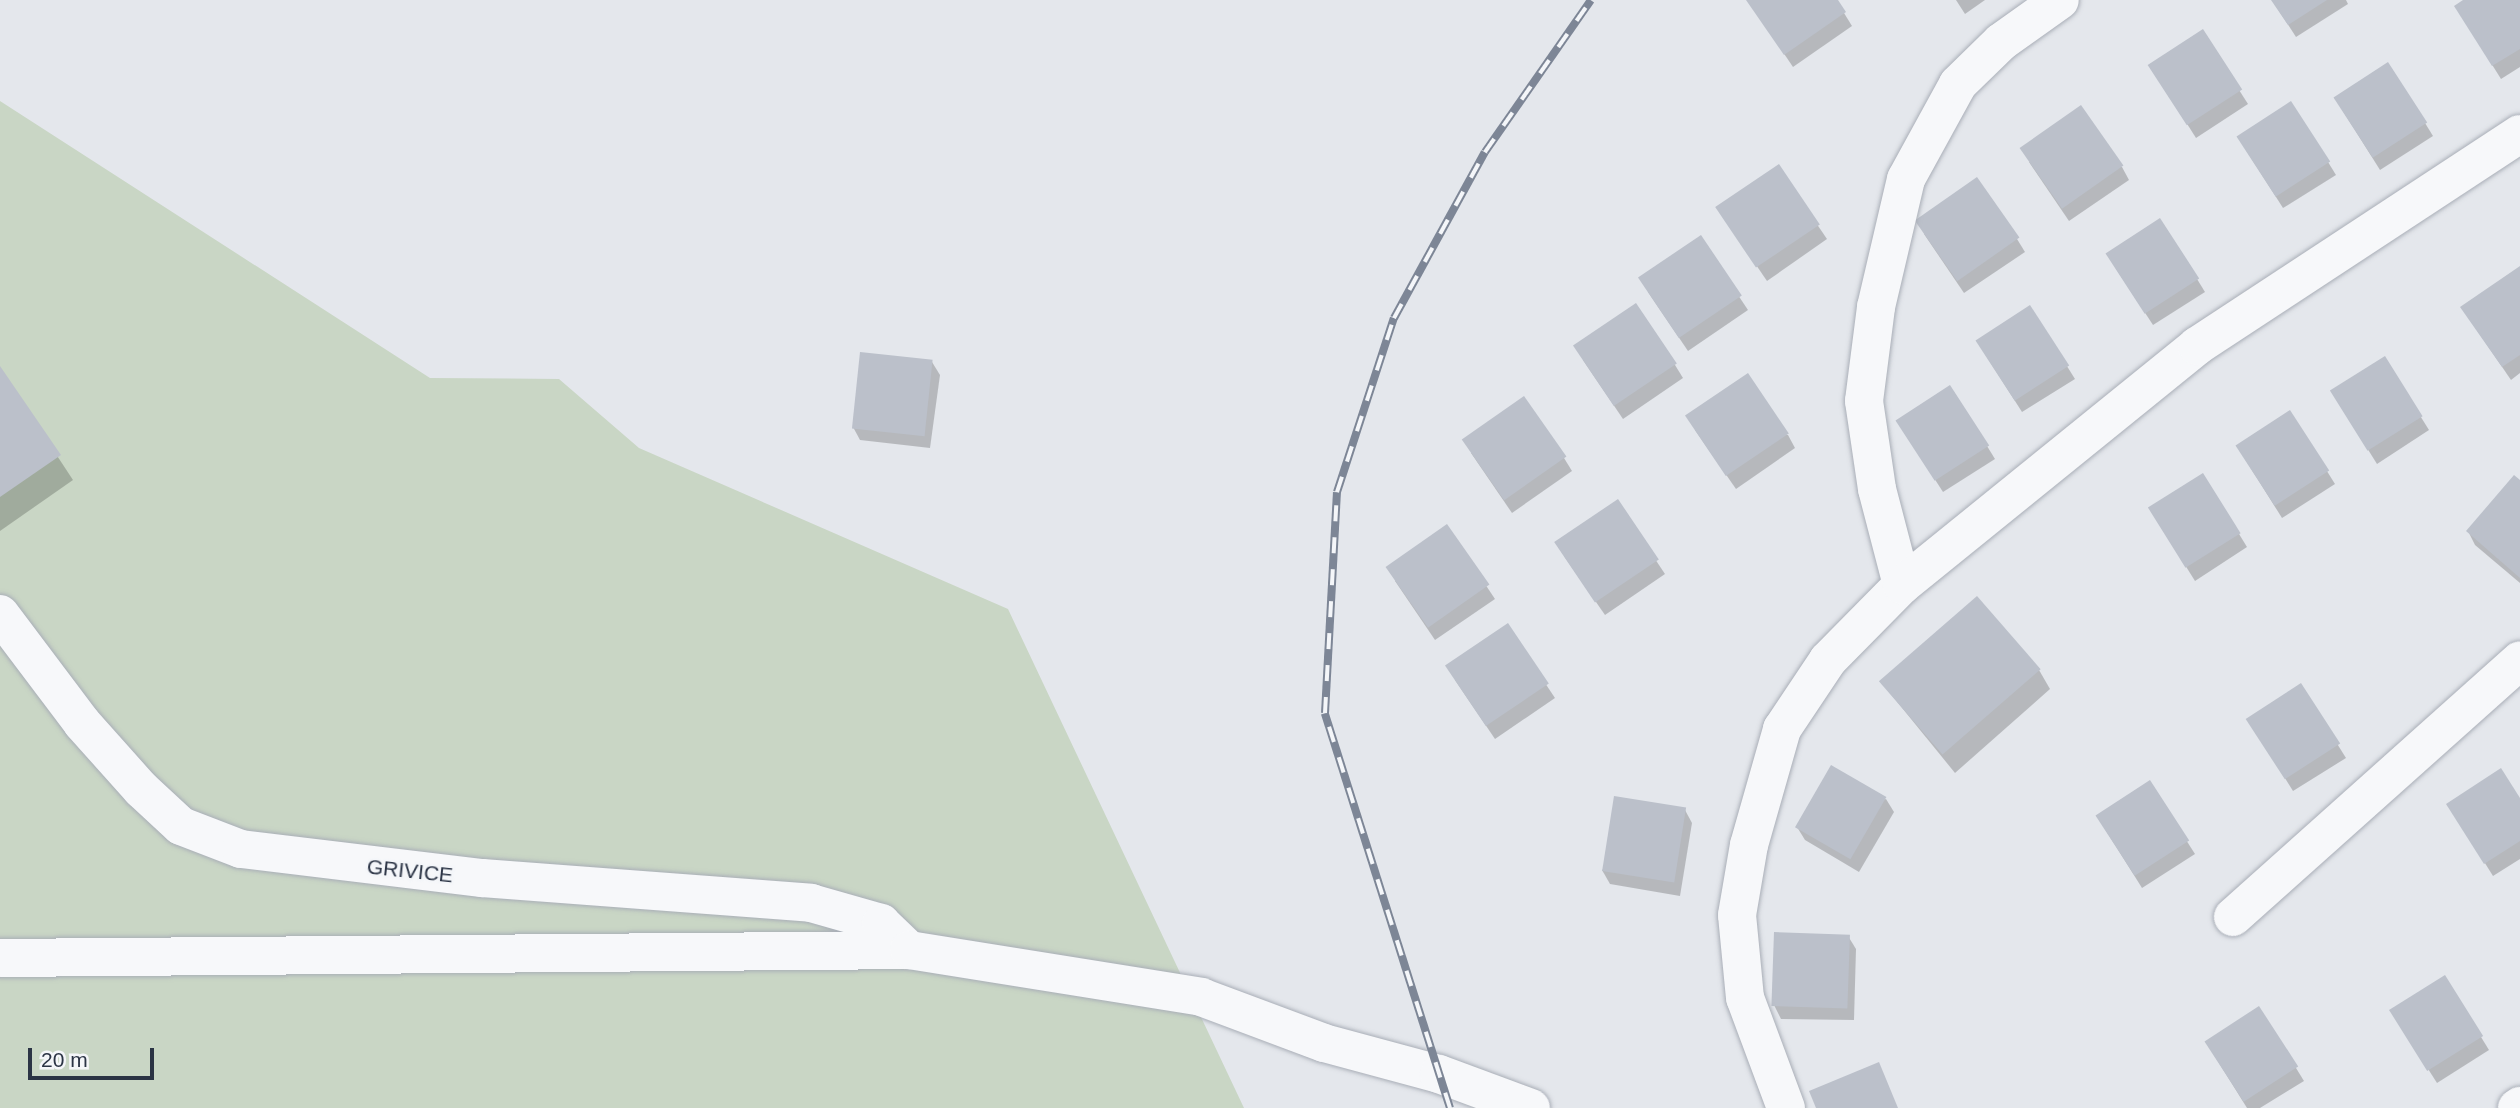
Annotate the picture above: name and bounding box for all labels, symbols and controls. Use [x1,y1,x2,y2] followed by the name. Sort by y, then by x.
[366,854,454,888] street label: GRIVICE
[32,1034,158,1078] scale bar
[41,1048,88,1071] text: 20 m

